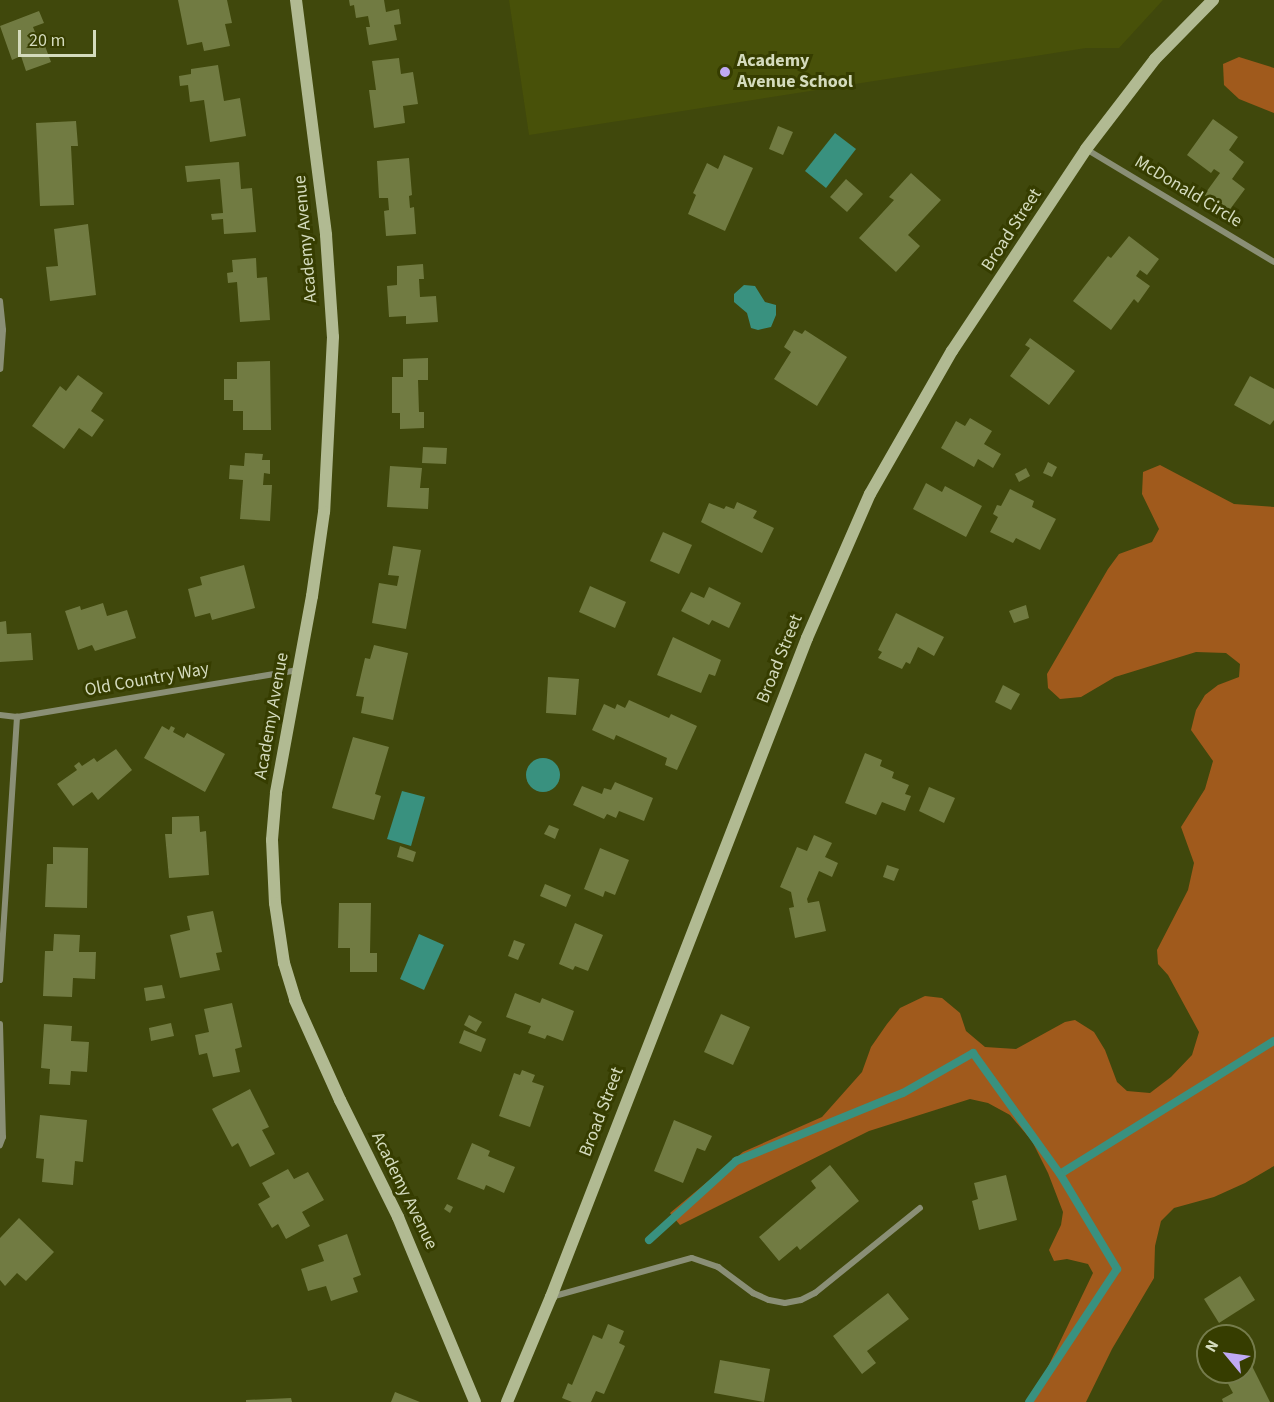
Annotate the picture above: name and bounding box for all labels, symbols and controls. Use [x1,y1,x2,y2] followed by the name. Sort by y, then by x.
[21,18,99,56] scale bar
[29,28,65,53] text: 20 m
[737,51,853,94] place label: Academy Avenue School
[718,65,732,79] marker: Academy Avenue School
[1130,151,1246,233] street label: McDonald Circle
[290,174,322,304] street label: Academy Avenue
[977,185,1047,275] street label: Broad Street
[752,611,808,707] street label: Broad Street
[250,651,294,781] street label: Academy Avenue
[83,658,211,702] street label: Old Country Way
[575,1064,629,1160] street label: Broad Street
[366,1129,442,1253] street label: Academy Avenue
[1196,1324,1256,1384] north arrow
[1200,1336,1224,1356] text: N

